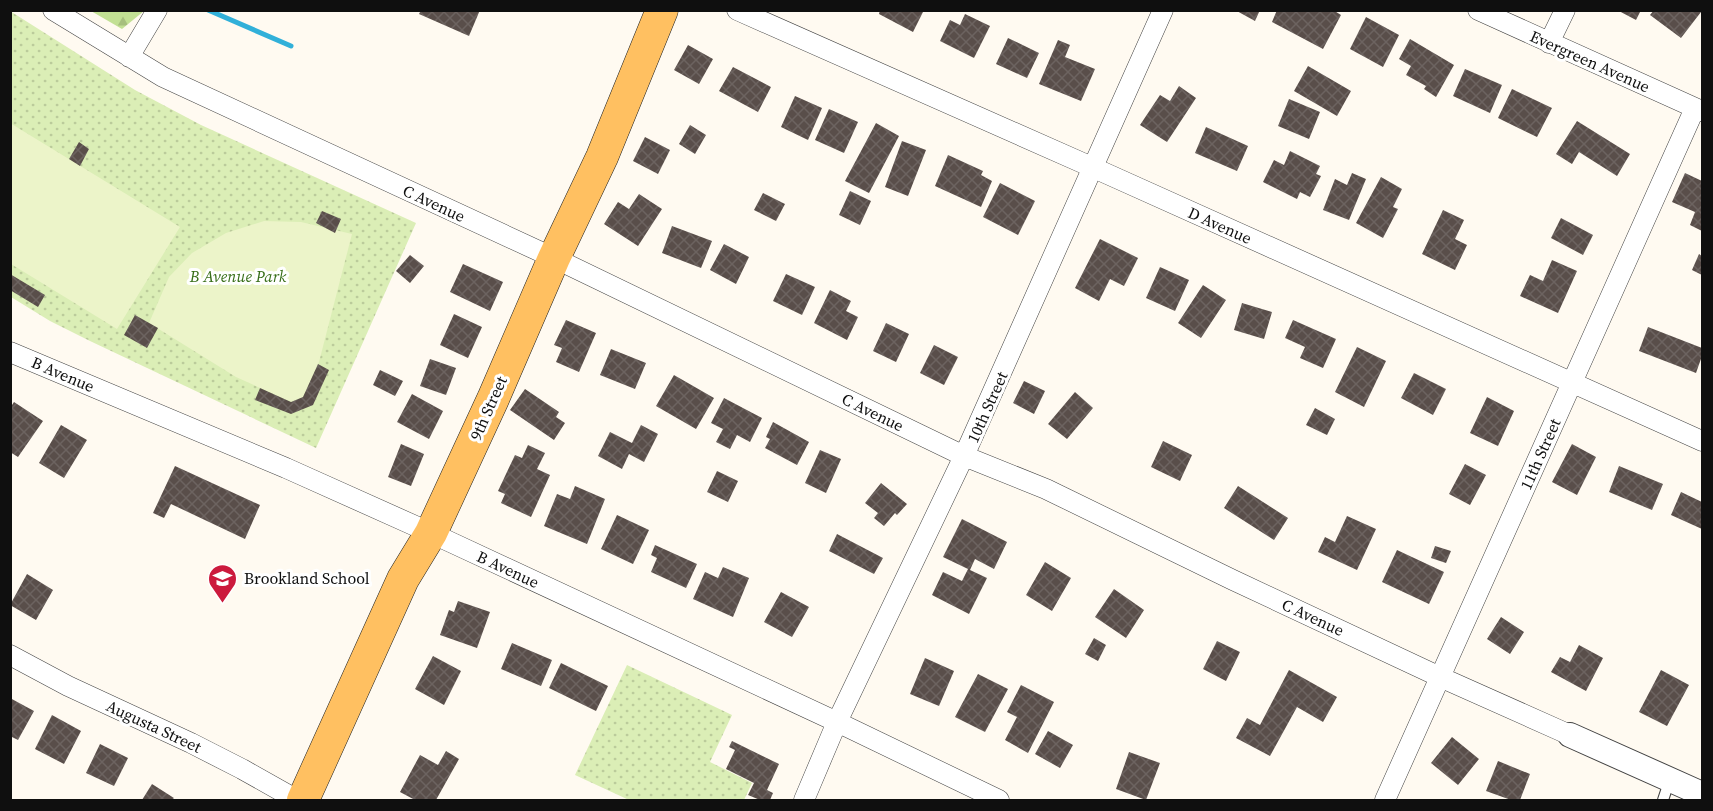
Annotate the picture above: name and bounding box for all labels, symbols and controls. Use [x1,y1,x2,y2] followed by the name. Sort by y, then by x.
[1527,25,1653,97] street label: Evergreen Avenue
[399,179,469,227] street label: C Avenue
[1185,201,1255,249] street label: D Avenue
[189,265,287,287] park label: B Avenue Park
[28,351,98,397] street label: B Avenue
[962,367,1013,446] street label: 10th Street
[464,372,512,443] street label: 9th Street
[838,388,908,436] street label: C Avenue
[1515,414,1566,493] street label: 11th Street
[473,545,543,593] street label: B Avenue
[207,562,239,604] school or university icon: Brookland School
[244,567,370,589] place label: Brookland School
[1278,593,1348,641] street label: C Avenue
[103,694,206,758] street label: Augusta Street

